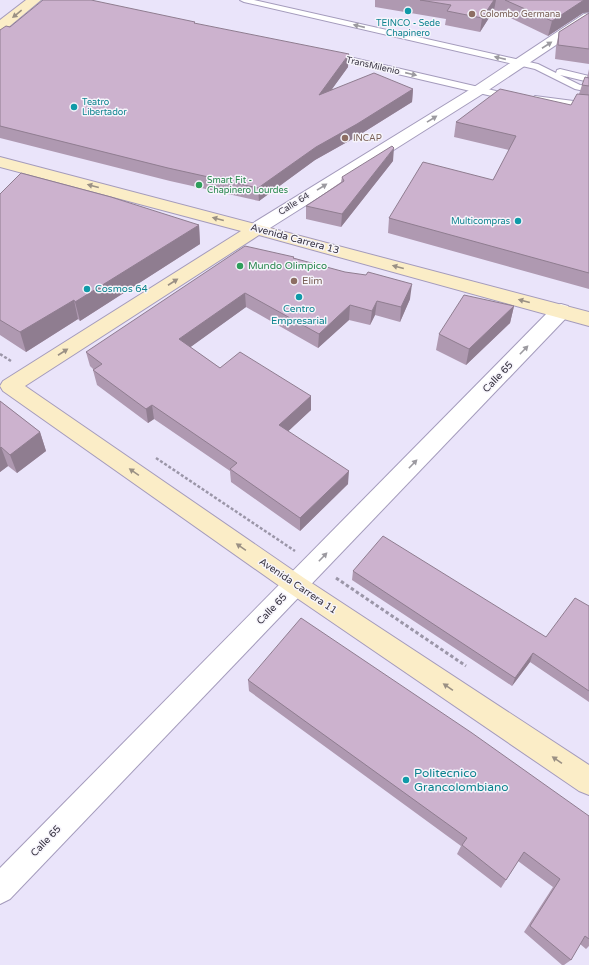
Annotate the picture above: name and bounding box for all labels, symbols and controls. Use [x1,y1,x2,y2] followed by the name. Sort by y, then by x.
[403,6,413,16] marker: TEINCO - Sede Chapinero
[12,9,23,18] one-way arrow
[467,9,477,19] marker: Colombo Germana
[480,9,560,20] place label: Colombo Germana
[376,18,440,39] place label: TEINCO - Sede Chapinero
[353,23,366,29] one-way arrow
[541,41,552,49] one-way arrow
[345,55,401,78] street label: TransMilenio
[494,55,506,61] one-way arrow
[405,72,417,78] one-way arrow
[82,97,127,118] place label: Teatro Libertador
[69,102,79,112] marker: Teatro Libertador
[426,115,438,122] one-way arrow
[340,133,350,143] marker: INCAP
[353,133,382,144] place label: INCAP
[207,175,288,196] place label: Smart Fit - Chapinero Lourdes
[194,180,204,190] marker: Smart Fit - Chapinero Lourdes
[86,183,98,189] one-way arrow
[316,184,328,191] one-way arrow
[276,190,312,218] street label: Calle 64
[212,215,225,221] one-way arrow
[451,216,510,227] place label: Multicompras
[513,216,523,226] marker: Multicompras
[249,221,341,257] street label: Avenida Carrera 13
[248,260,327,272] place label: Mundo Olimpico
[235,261,245,271] marker: Mundo Olimpico
[392,264,404,270] one-way arrow
[302,275,323,287] place label: Elim
[289,276,299,286] marker: Elim
[167,278,179,285] one-way arrow
[95,283,148,295] place label: Cosmos 64
[82,284,92,294] marker: Cosmos 64
[294,292,304,302] marker: Centro Empresarial
[518,298,530,304] one-way arrow
[271,303,327,327] place label: Centro Empresarial
[519,346,528,355] one-way arrow
[58,348,69,356] one-way arrow
[480,359,516,395] street label: Calle 65
[409,459,418,469] one-way arrow
[129,468,139,476] one-way arrow
[235,543,246,551] one-way arrow
[318,552,328,562] one-way arrow
[257,555,339,617] street label: Avenida Carrera 11
[254,591,290,627] street label: Calle 65
[443,683,454,691] one-way arrow
[551,756,562,763] one-way arrow
[414,766,509,794] place label: Politecnico Grancolombiano
[401,775,411,785] marker: Politecnico Grancolombiano
[28,823,64,859] street label: Calle 65

